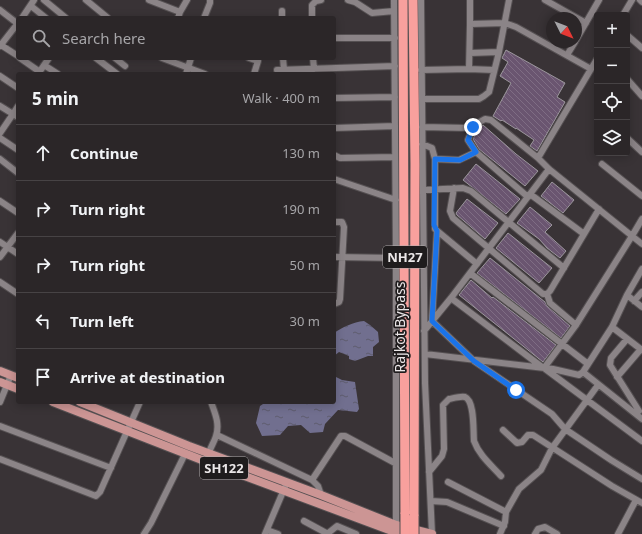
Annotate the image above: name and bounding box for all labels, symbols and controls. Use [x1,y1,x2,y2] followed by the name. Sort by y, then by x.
[546,12,582,48] north arrow
[594,12,630,156] map controls
[594,12,630,48] button: +
[16,16,336,60] search box
[30,27,52,49] icon: search
[62,28,145,48] text: Search here
[594,48,630,84] button: −
[594,84,630,120] button: locate
[32,87,79,110] text: 5 min
[242,89,320,107] text: Walk · 400 m
[464,118,482,136] route end
[594,120,630,156] button: layers
[32,142,54,164] icon: ahead
[70,143,138,163] text: Continue
[282,144,320,162] text: 130 m
[32,198,54,220] icon: right
[70,199,145,219] text: Turn right
[282,200,320,218] text: 190 m
[383,246,427,268] road number: NH27
[32,254,54,276] icon: right
[70,255,145,275] text: Turn right
[290,256,320,274] text: 50 m
[390,281,409,372] street label: Rajkot Bypass
[32,310,54,332] icon: left
[70,311,134,331] text: Turn left
[290,312,320,330] text: 30 m
[32,366,54,388] icon: arrive
[70,367,225,387] text: Arrive at destination
[507,381,525,399] route start
[200,457,248,479] road number: SH122

